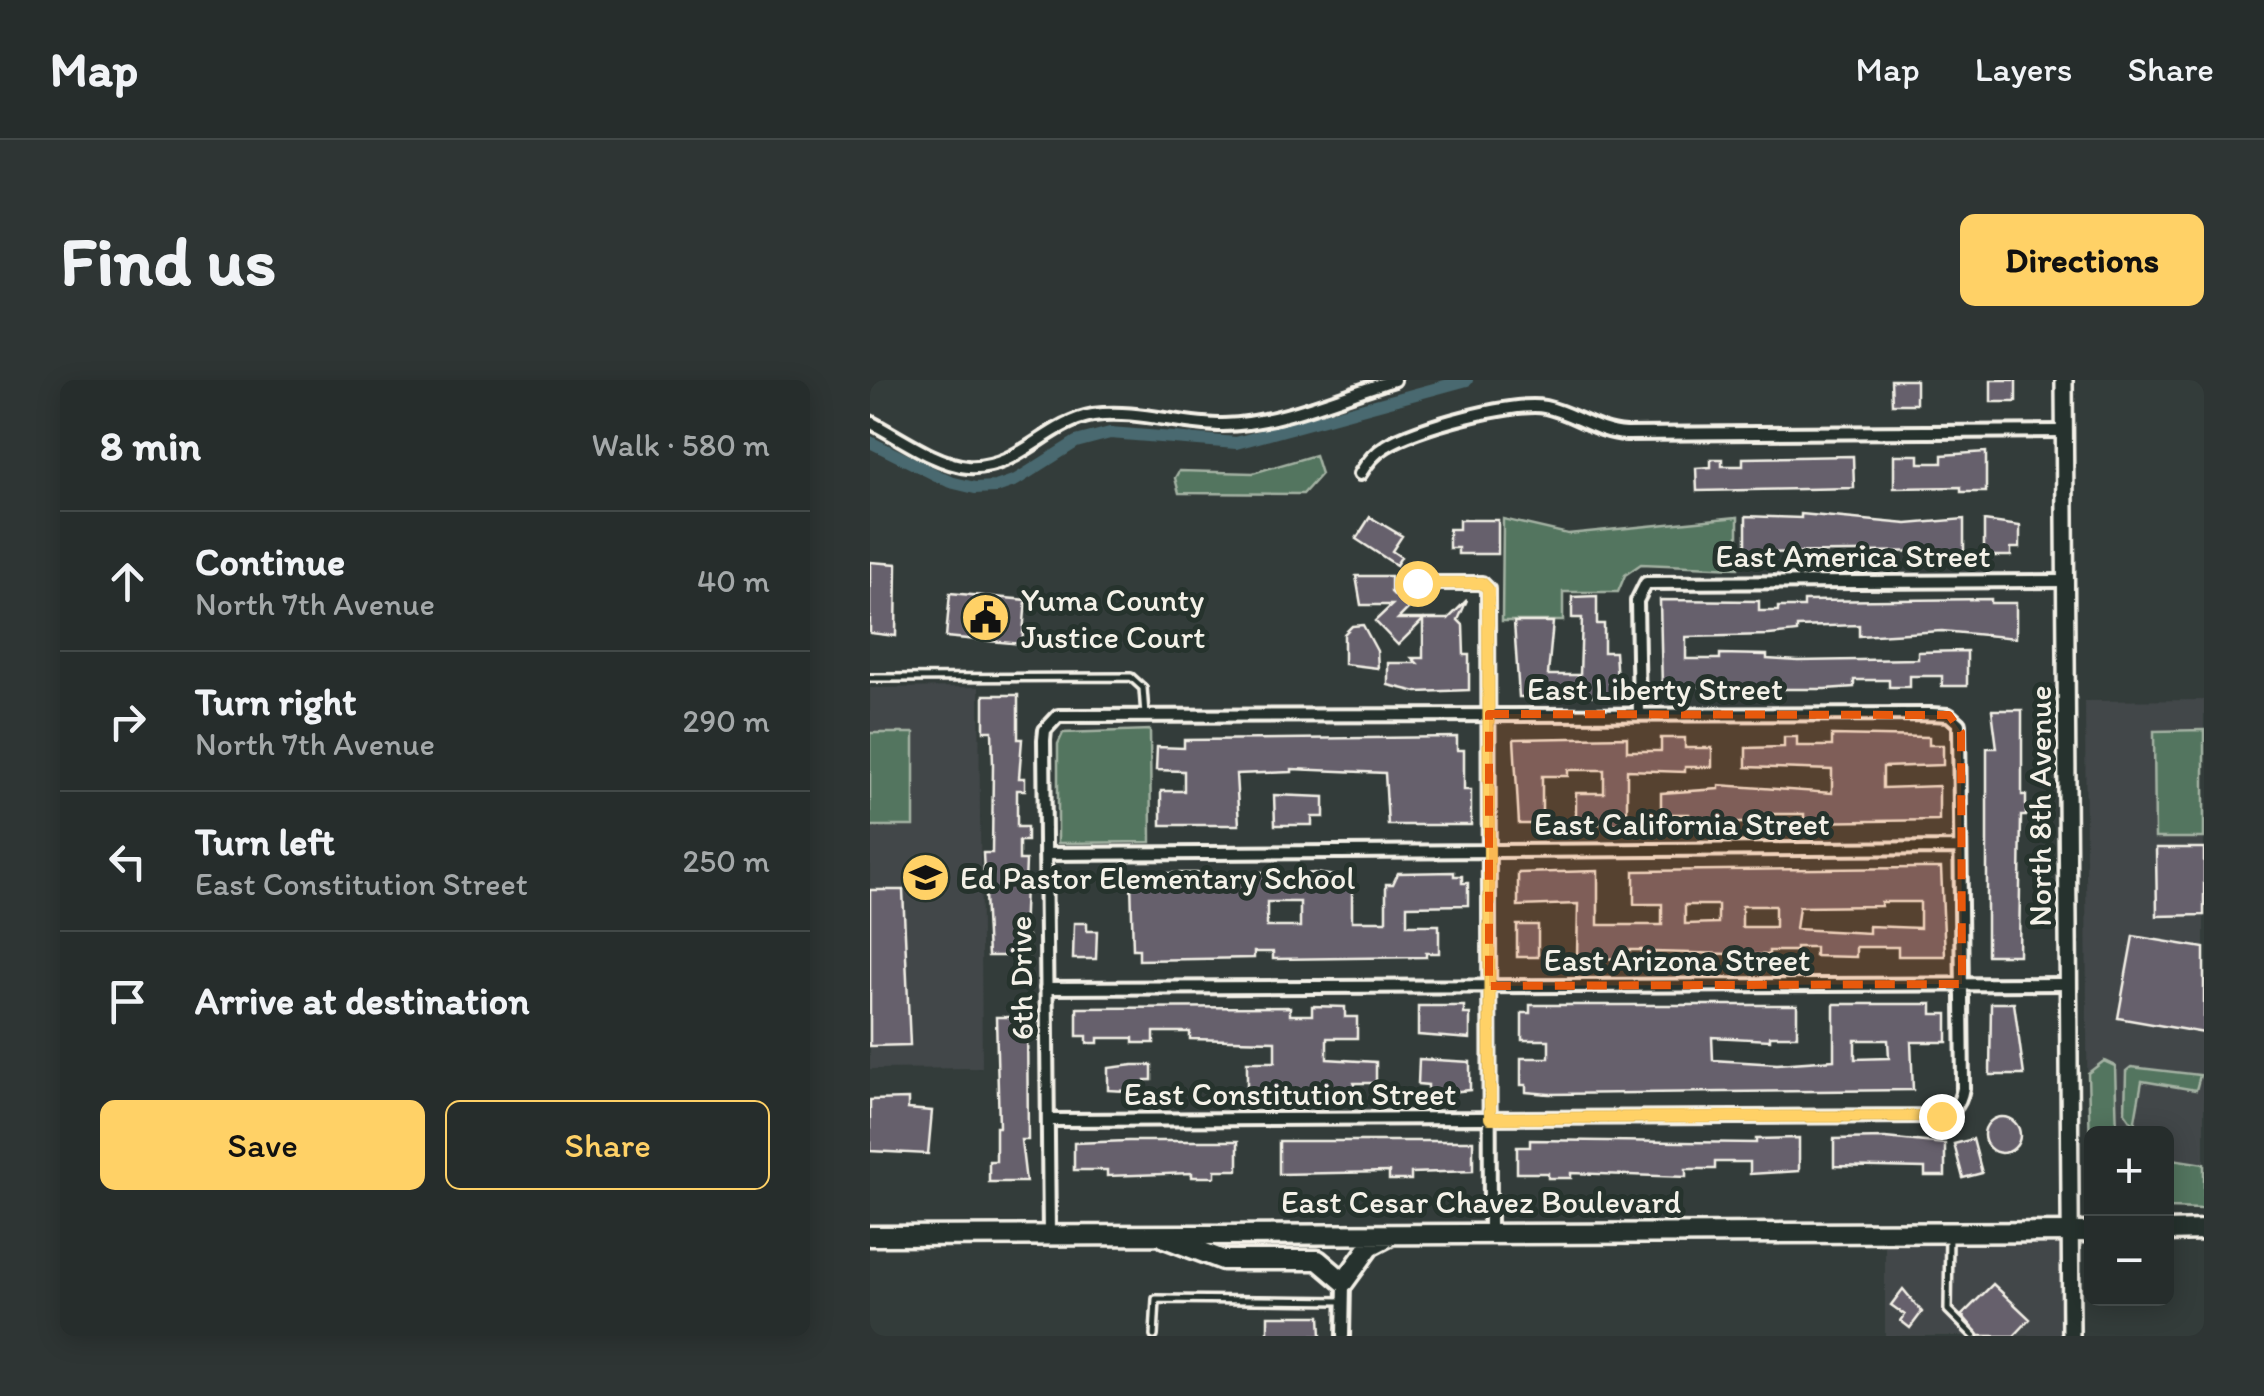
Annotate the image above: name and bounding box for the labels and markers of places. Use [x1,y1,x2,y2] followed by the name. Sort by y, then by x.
[1021,581,1205,656] place label: Yuma County Justice Court
[960,592,1012,644] public building icon: Yuma County Justice Court
[899,852,951,904] school or university icon: Ed Pastor Elementary School
[960,859,1355,897] place label: Ed Pastor Elementary School

